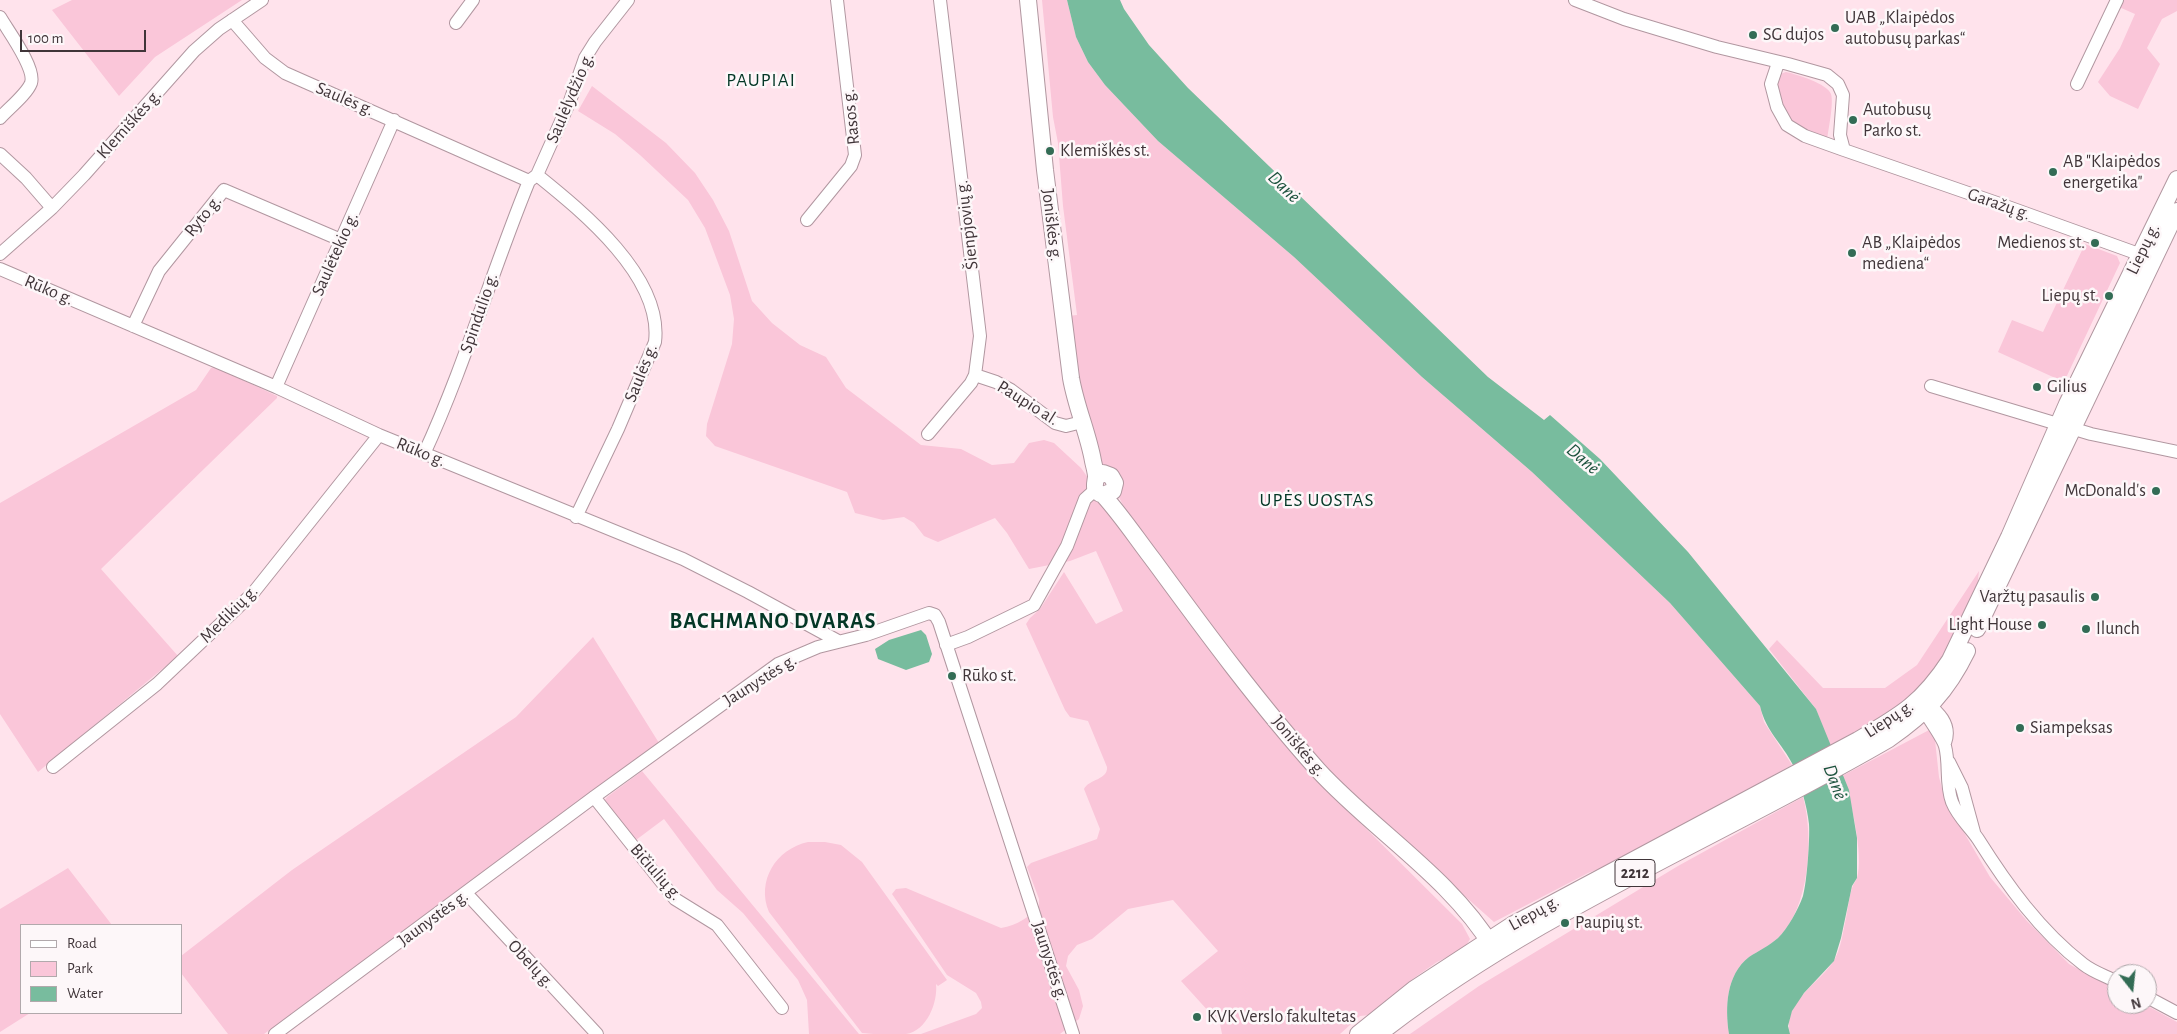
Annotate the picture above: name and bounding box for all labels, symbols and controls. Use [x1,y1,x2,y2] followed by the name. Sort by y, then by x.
[1845,7,1965,50] place label: UAB „Klaipėdos autobusų parkas“
[22,20,149,52] scale bar
[1829,22,1841,34] marker: UAB „Klaipėdos autobusų parkas“
[1763,24,1824,46] place label: SG dujos
[1747,29,1759,41] marker: SG dujos
[28,31,63,46] text: 100 m
[541,50,599,146] street label: Saulėlydžio g.
[725,69,797,91] district label: PAUPIAI
[313,77,377,121] street label: Saulės g.
[92,85,166,163] street label: Klemiškės g.
[837,88,865,146] street label: Rasos g.
[1863,99,1931,142] place label: Autobusų Parko st.
[1847,114,1859,126] marker: Autobusų Parko st.
[1060,140,1150,162] place label: Klemiškės st.
[1044,145,1056,157] marker: Klemiškės st.
[2063,151,2160,193] place label: AB "Klaipėdos energetika"
[1263,166,1305,208] water label: Danė
[2047,166,2059,178] marker: AB "Klaipėdos energetika"
[951,179,983,271] street label: Šienpjovių g.
[1965,183,2033,225] street label: Garažų g.
[1037,187,1067,263] street label: Joniškės g.
[180,191,226,241] street label: Ryto g.
[307,209,363,299] street label: Saulėtekio g.
[2121,220,2165,278] street label: Liepų g.
[1862,232,1961,274] place label: AB „Klaipėdos mediena“
[1997,232,2085,254] place label: Medienos st.
[2089,237,2101,249] marker: Medienos st.
[1846,247,1858,259] marker: AB „Klaipėdos mediena“
[21,270,77,310] street label: Rūko g.
[455,270,503,356] street label: Spindulio g.
[2042,285,2099,307] place label: Liepų st.
[2103,290,2115,302] marker: Liepų st.
[620,341,662,405] street label: Saulės g.
[993,376,1063,430] street label: Paupio al.
[2047,376,2087,398] place label: Gilius
[2031,381,2043,393] marker: Gilius
[393,432,449,472] street label: Rūko g.
[1562,439,1604,479] water label: Danė
[2064,480,2146,502] place label: McDonald's
[2150,485,2162,497] marker: McDonald's
[1258,489,1376,511] district label: UPĖS UOSTAS
[195,580,263,648] street label: Medikių g.
[1979,586,2085,608] place label: Varžtų pasaulis
[2089,591,2101,603] marker: Varžtų pasaulis
[668,608,878,634] district label: BACHMANO DVARAS
[1948,614,2032,636] place label: Light House
[2096,618,2140,640] place label: Ilunch
[2036,619,2048,631] marker: Light House
[2080,623,2092,635] marker: Ilunch
[719,649,801,711] street label: Jaunystės g.
[962,665,1017,687] place label: Rūko st.
[946,670,958,682] marker: Rūko st.
[1860,695,1918,743] street label: Liepų g.
[1267,711,1331,781] street label: Joniškės g.
[2030,717,2113,739] place label: Siampeksas
[2014,722,2026,734] marker: Siampeksas
[1818,761,1852,803] water label: Danė
[625,839,687,905] street label: Bičiulių g.
[1615,860,1655,886] road number: 2212
[393,885,473,951] street label: Jaunystės g.
[1505,890,1563,936] street label: Liepų g.
[1575,912,1643,934] place label: Paupių st.
[1559,917,1571,929] marker: Paupių st.
[1027,919,1073,1003] street label: Jaunystės g.
[20,924,182,1014] legend
[503,935,559,993] street label: Obelų g.
[67,936,97,951] text: Road
[67,961,93,976] text: Park
[2107,964,2157,1014] north arrow
[67,986,103,1001] text: Water
[2129,994,2142,1011] text: N
[1207,1006,1356,1028] place label: KVK Verslo fakultetas
[1191,1011,1203,1023] marker: KVK Verslo fakultetas

